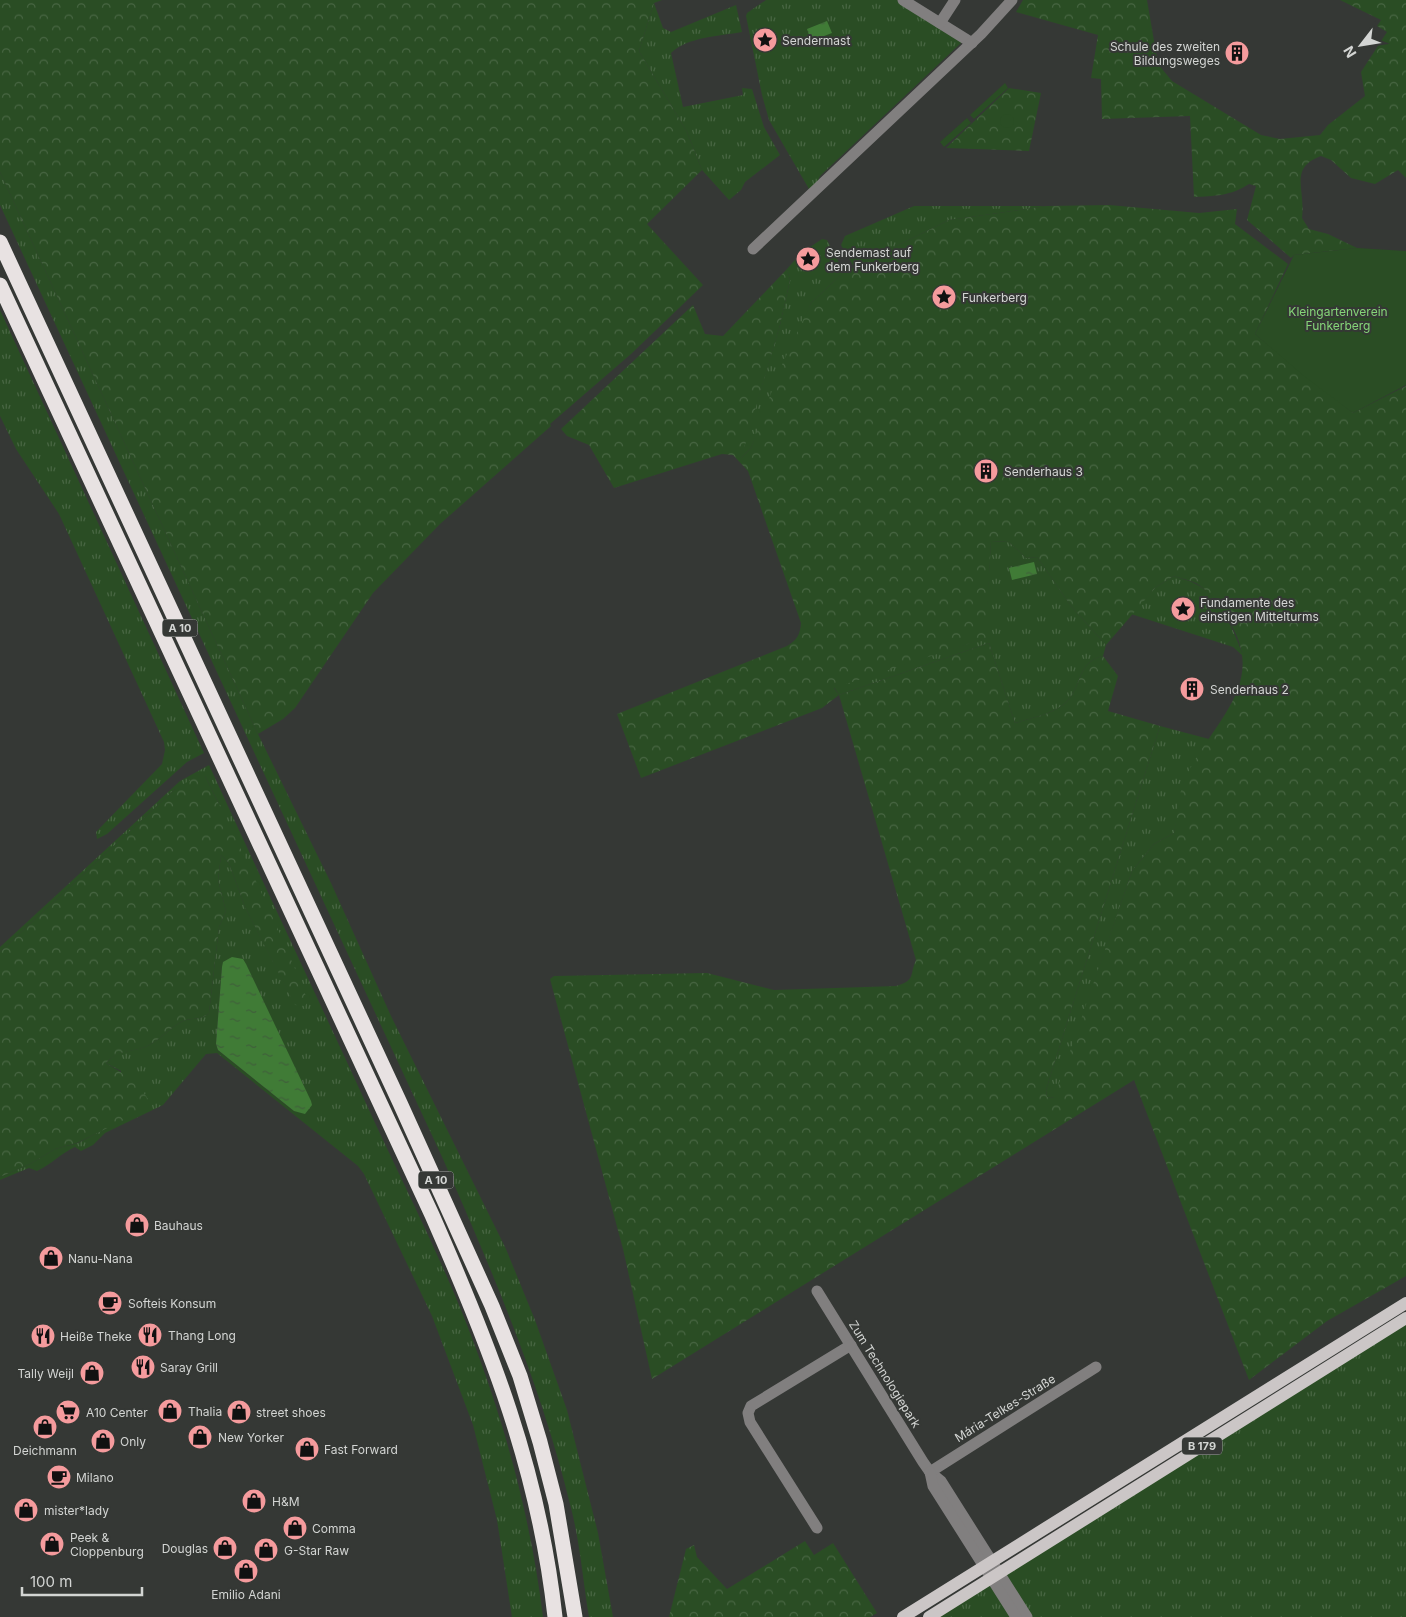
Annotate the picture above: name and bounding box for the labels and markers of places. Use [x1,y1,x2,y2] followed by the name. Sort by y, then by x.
[752,27,778,53] place icon: Sendermast
[782,33,850,48] place label: Sendermast
[1110,39,1220,68] place label: Schule des zweiten Bildungsweges
[1224,40,1250,66] building icon: Schule des zweiten Bildungsweges
[826,245,919,274] place label: Sendemast auf dem Funkerberg
[795,246,821,272] place icon: Sendemast auf dem Funkerberg
[931,284,957,310] place icon: Funkerberg
[962,290,1027,305] place label: Funkerberg
[973,458,999,484] building icon: Senderhaus 3
[1004,464,1083,479] place label: Senderhaus 3
[1200,595,1319,624] place label: Fundamente des einstigen Mittelturms
[1170,596,1196,622] place icon: Fundamente des einstigen Mittelturms
[1179,676,1205,702] building icon: Senderhaus 2
[1210,682,1289,697] place label: Senderhaus 2
[124,1212,150,1238] shop icon: Bauhaus
[154,1218,203,1233] place label: Bauhaus
[38,1245,64,1271] shop icon: Nanu-Nana
[68,1251,133,1266] place label: Nanu-Nana
[97,1290,123,1316] cafe icon: Softeis Konsum
[128,1296,216,1311] place label: Softeis Konsum
[137,1322,163,1348] restaurant icon: Thang Long
[30,1323,56,1349] restaurant icon: Heiße Theke
[168,1328,236,1343] place label: Thang Long
[60,1329,132,1344] place label: Heiße Theke
[130,1354,156,1380] restaurant icon: Saray Grill
[79,1360,105,1386] shop icon: Tally Weijl
[160,1360,218,1375] place label: Saray Grill
[17,1366,74,1381] place label: Tally Weijl
[157,1398,183,1424] shop icon: Thalia
[55,1399,81,1425] supermarket icon: A10 Center
[226,1399,252,1425] shop icon: street shoes
[188,1404,222,1419] place label: Thalia
[86,1405,148,1420] place label: A10 Center
[256,1405,326,1420] place label: street shoes
[32,1414,58,1440] shop icon: Deichmann
[187,1424,213,1450] shop icon: New Yorker
[90,1428,116,1454] shop icon: Only
[218,1430,284,1445] place label: New Yorker
[120,1434,146,1449] place label: Only
[294,1436,320,1462] shop icon: Fast Forward
[324,1442,398,1457] place label: Fast Forward
[13,1443,77,1458] place label: Deichmann
[46,1464,72,1490] cafe icon: Milano
[76,1470,114,1485] place label: Milano
[241,1488,267,1514] shop icon: H&M
[272,1494,300,1509] place label: H&M
[13,1497,39,1523] shop icon: mister*lady
[44,1503,109,1518] place label: mister*lady
[282,1515,308,1541] shop icon: Comma
[312,1521,356,1536] place label: Comma
[70,1530,144,1559] place label: Peek & Cloppenburg
[39,1531,65,1557] shop icon: Peek & Cloppenburg
[212,1535,238,1561] shop icon: Douglas
[253,1537,279,1563] shop icon: G-Star Raw
[162,1541,208,1556] place label: Douglas
[284,1543,349,1558] place label: G-Star Raw
[233,1558,259,1584] shop icon: Emilio Adani
[211,1587,281,1602] place label: Emilio Adani

